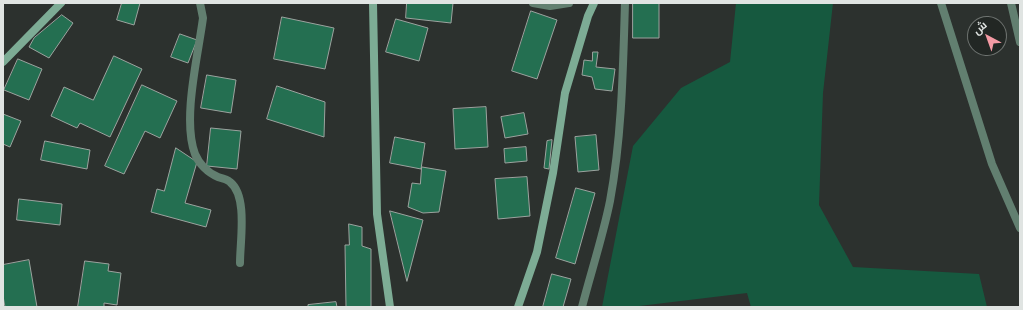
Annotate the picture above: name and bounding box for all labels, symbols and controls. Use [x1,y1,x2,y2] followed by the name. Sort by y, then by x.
[967,16,1007,56] north arrow
[970,18,990,38] text: ش

